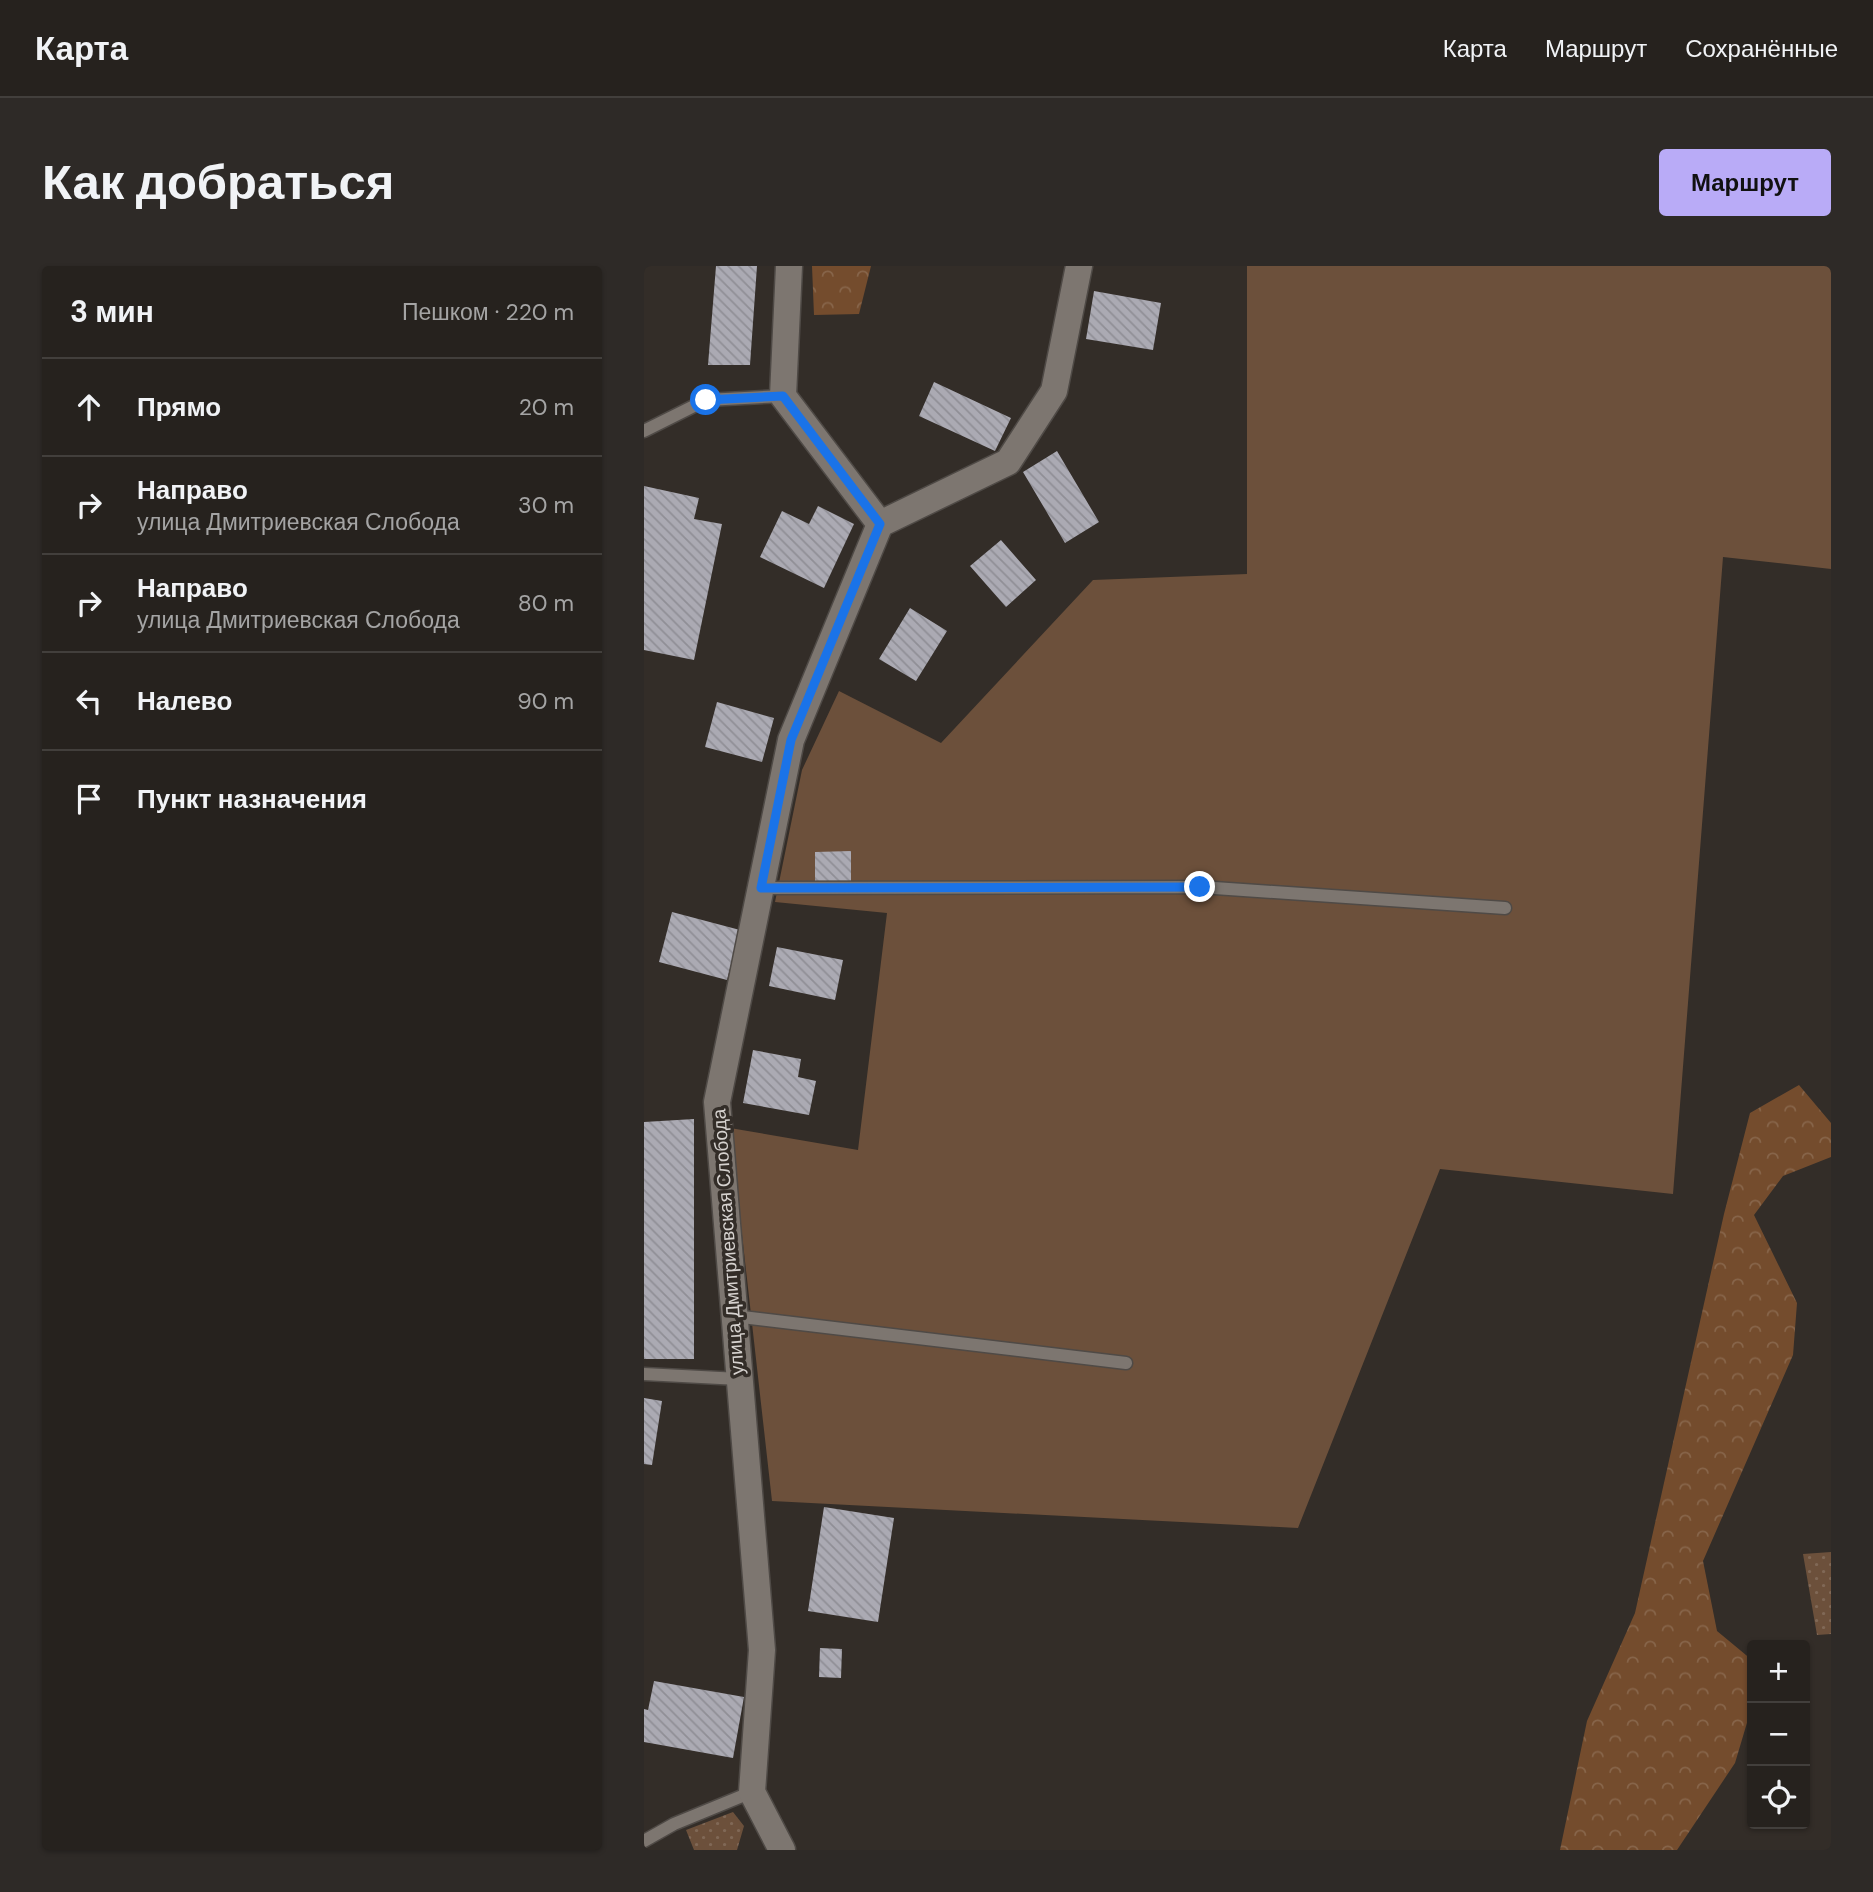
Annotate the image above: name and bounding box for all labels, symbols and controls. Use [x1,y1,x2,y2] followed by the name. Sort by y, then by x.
[35,27,128,70] text: Карта
[1443,33,1507,64] text: Карта
[1545,33,1647,64] text: Маршрут
[1685,33,1838,64] text: Сохранённые
[1659,149,1831,216] button: Маршрут
[42,150,394,214] text: Как добраться
[70,292,154,331] text: 3 мин
[402,297,574,327] text: Пешком · 220 m
[690,384,721,415] route start
[70,388,108,426] icon: ahead
[137,390,221,424] text: Прямо
[519,392,574,422] text: 20 m
[137,473,248,507] text: Направо
[70,486,108,524] icon: right
[518,490,574,520] text: 30 m
[137,507,460,537] text: улица Дмитриевская Слобода
[137,571,248,605] text: Направо
[70,584,108,622] icon: right
[518,588,574,618] text: 80 m
[137,605,460,635] text: улица Дмитриевская Слобода
[70,682,108,720] icon: left
[137,684,232,718] text: Налево
[517,686,574,716] text: 90 m
[70,780,108,818] icon: arrive
[137,782,367,816] text: Пункт назначения
[1184,871,1215,902] route end
[706,1108,750,1376] street label: улица Дмитриевская Слобода
[1747,1640,1810,1829] map controls
[1747,1640,1810,1703] button: +
[1747,1703,1810,1766] button: −
[1747,1766,1810,1829] button: locate

